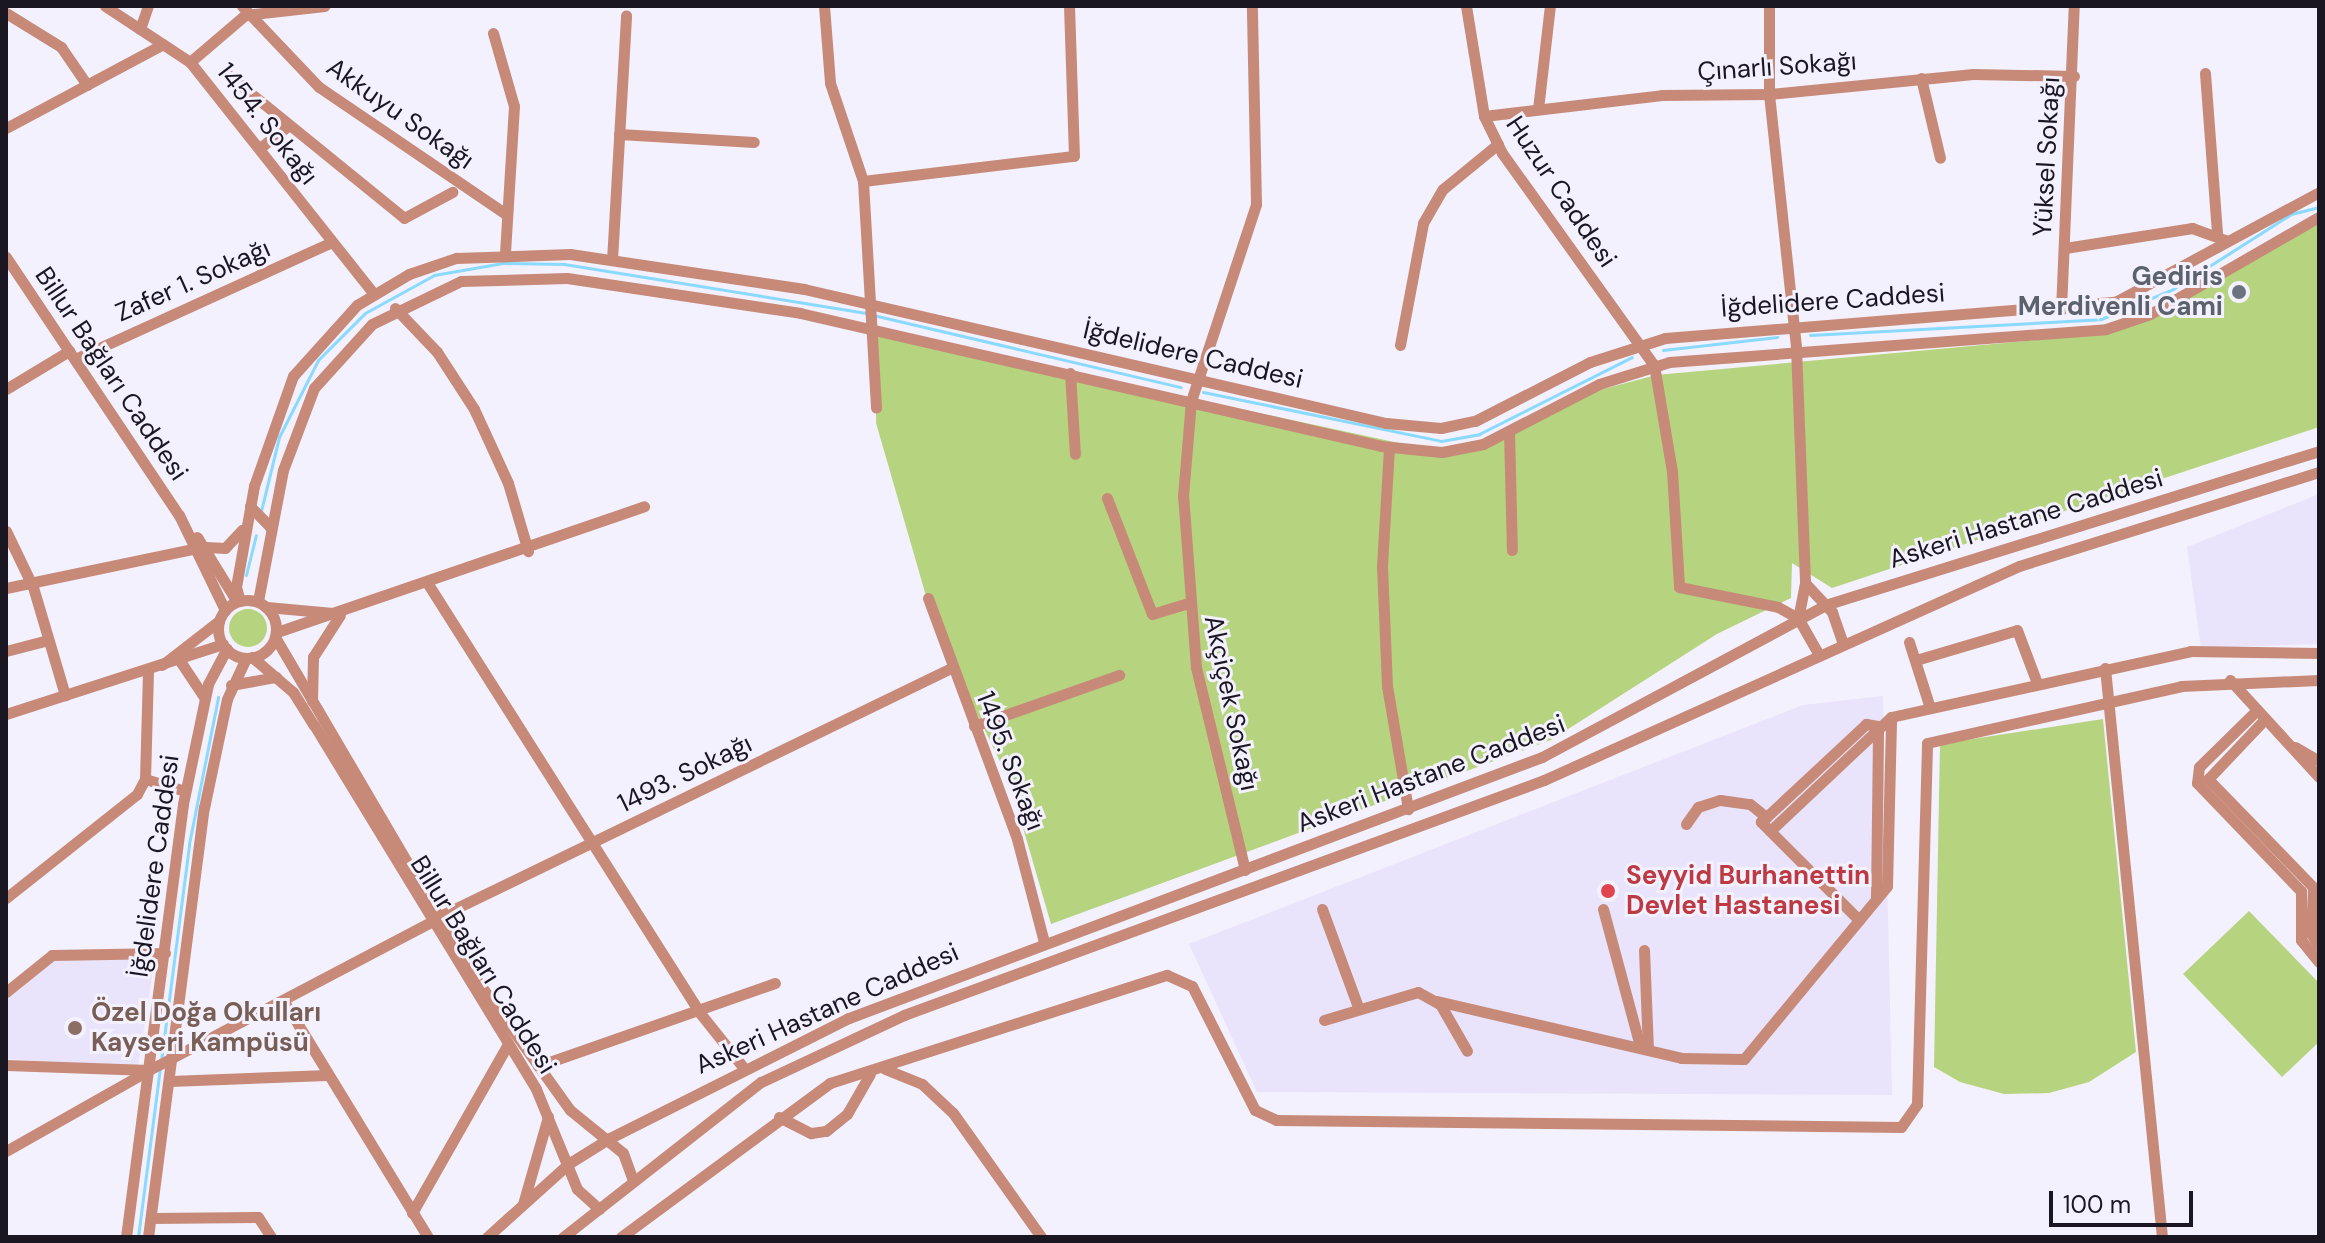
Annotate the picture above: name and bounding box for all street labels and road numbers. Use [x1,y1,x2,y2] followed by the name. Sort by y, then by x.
[1696,46,1858,88] street label: Çınarlı Sokağı
[320,52,480,176] street label: Akkuyu Sokağı
[210,57,324,191] street label: 1454. Sokağı
[2027,76,2067,238] street label: Yüksel Sokağı
[1499,111,1623,273] street label: Huzur Caddesi
[111,233,275,329] street label: Zafer 1. Sokağı
[28,261,194,487] street label: Billur Bağları Caddesi
[1720,278,1946,324] street label: İğdelidere Caddesi
[1080,315,1306,395] street label: İğdelidere Caddesi
[1885,462,2167,576] street label: Askeri Hastane Caddesi
[1197,613,1265,793] street label: Akçiçek Sokağı
[969,687,1051,835] street label: 1495. Sokağı
[1292,708,1570,840] street label: Askeri Hastane Caddesi
[613,728,757,820] street label: 1493. Sokağı
[124,753,186,979] street label: İğdelidere Caddesi
[403,850,563,1080] street label: Billur Bağları Caddesi
[691,937,963,1081] street label: Askeri Hastane Caddesi

